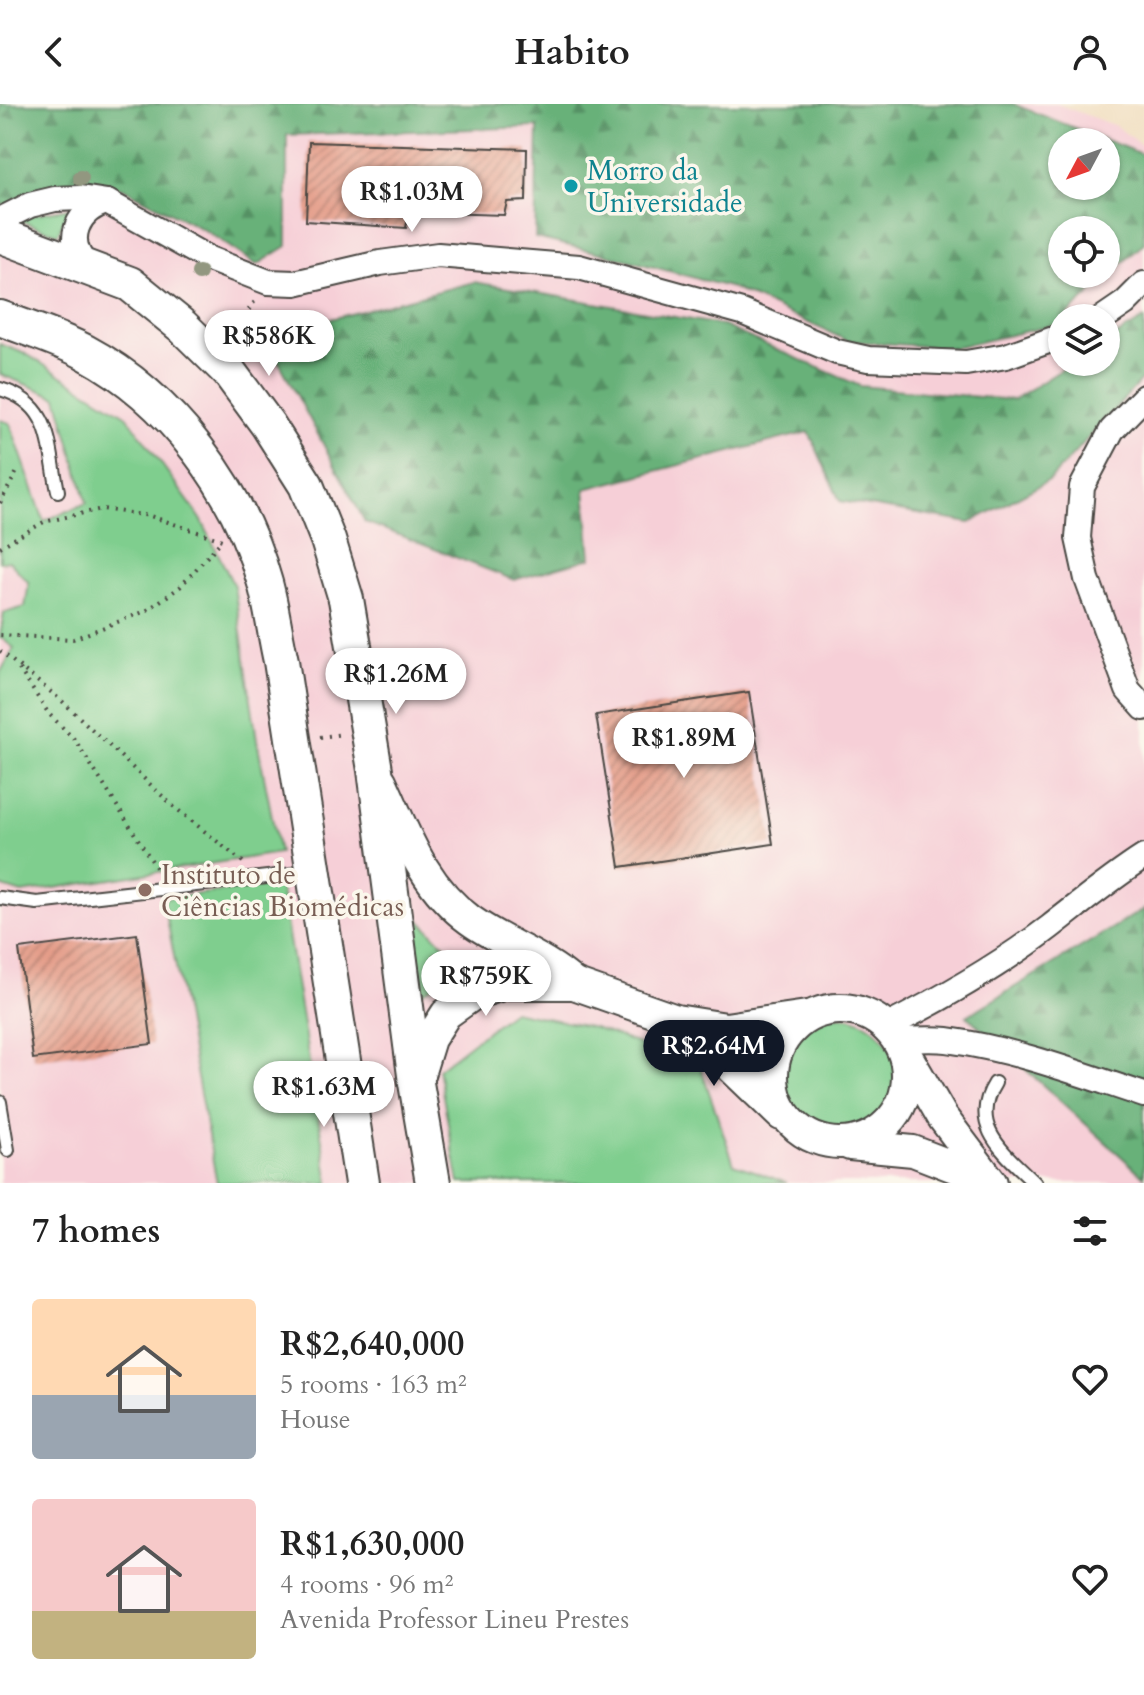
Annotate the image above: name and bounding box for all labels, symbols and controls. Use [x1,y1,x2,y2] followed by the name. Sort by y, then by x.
[514,28,630,77] text: Habito
[32,30,76,74] icon: back
[1068,30,1112,74] icon: person
[1048,128,1120,200] north arrow
[1048,128,1120,376] map controls
[587,152,743,222] place label: Morro da Universidade
[338,166,486,234] pin: R$1.03M
[359,174,465,209] text: R$1.03M
[562,177,580,195] marker: Morro da Universidade
[1048,216,1120,288] button: locate
[1048,304,1120,376] button: layers
[204,310,334,378] pin: R$586K
[222,318,316,353] text: R$586K
[322,648,470,716] pin: R$1.26M
[343,656,449,691] text: R$1.26M
[610,712,758,780] pin: R$1.89M
[631,720,737,755] text: R$1.89M
[161,856,404,926] place label: Instituto de Ciências Biomédicas
[136,881,154,899] marker: Instituto de Ciências Biomédicas
[421,950,551,1018] pin: R$759K
[439,958,533,993] text: R$759K
[640,1020,788,1088] pin: R$2.64M
[661,1028,767,1063] text: R$2.64M
[250,1061,398,1129] pin: R$1.63M
[271,1069,377,1104] text: R$1.63M
[32,1208,160,1254] text: 7 homes
[1068,1209,1112,1253] icon: filters
[280,1321,464,1367] text: R$2,640,000
[96,1331,192,1427] icon: home
[1068,1357,1112,1401] icon: heart
[280,1367,467,1402] text: 5 rooms · 163 m²
[280,1402,351,1437] text: House
[280,1521,464,1567] text: R$1,630,000
[96,1531,192,1627] icon: home
[1068,1557,1112,1601] icon: heart
[280,1567,453,1602] text: 4 rooms · 96 m²
[280,1602,629,1637] text: Avenida Professor Lineu Prestes

